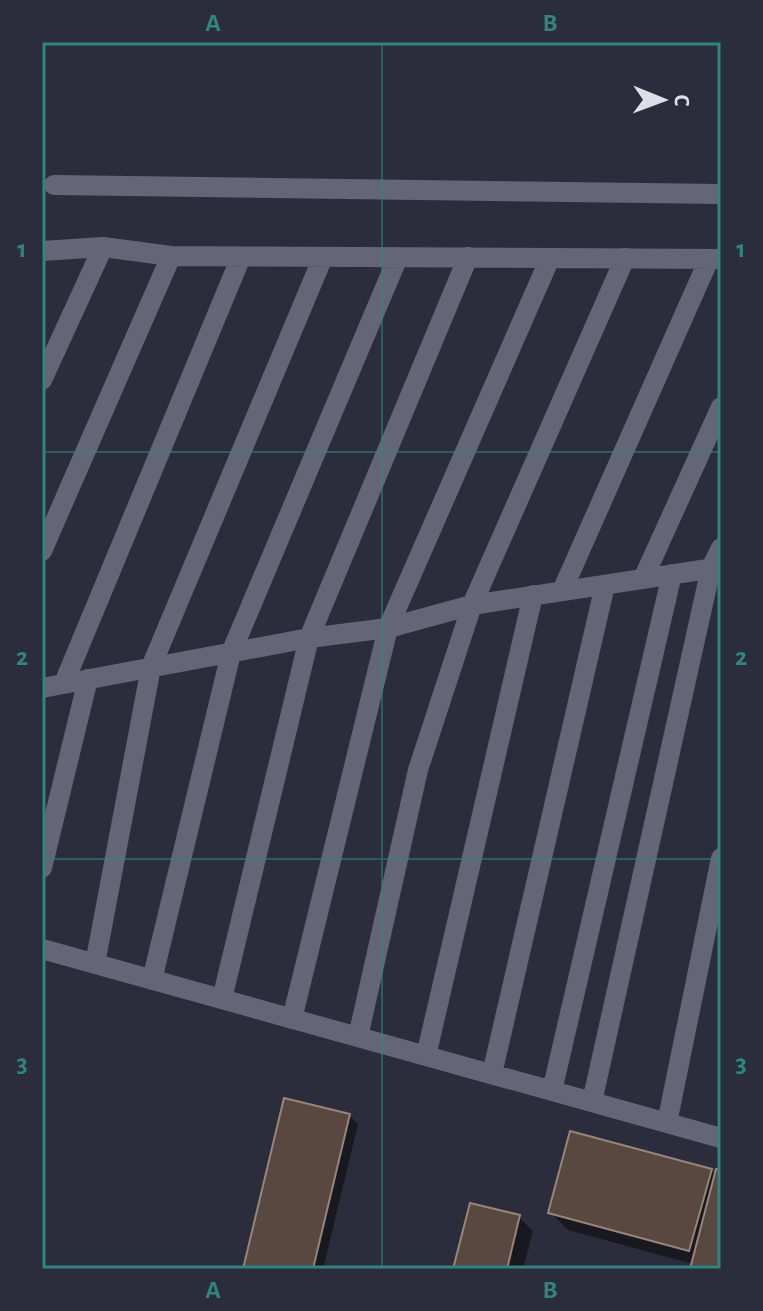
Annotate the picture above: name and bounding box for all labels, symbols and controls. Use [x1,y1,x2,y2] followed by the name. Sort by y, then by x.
[205,10,221,36] text: A
[542,10,558,36] text: B
[623,60,703,140] north arrow
[671,94,693,107] text: С
[17,236,27,262] text: 1
[736,236,746,262] text: 1
[16,644,28,670] text: 2
[735,644,747,670] text: 2
[16,1051,28,1077] text: 3
[735,1051,747,1077] text: 3
[205,1277,221,1303] text: A
[542,1277,558,1303] text: B

